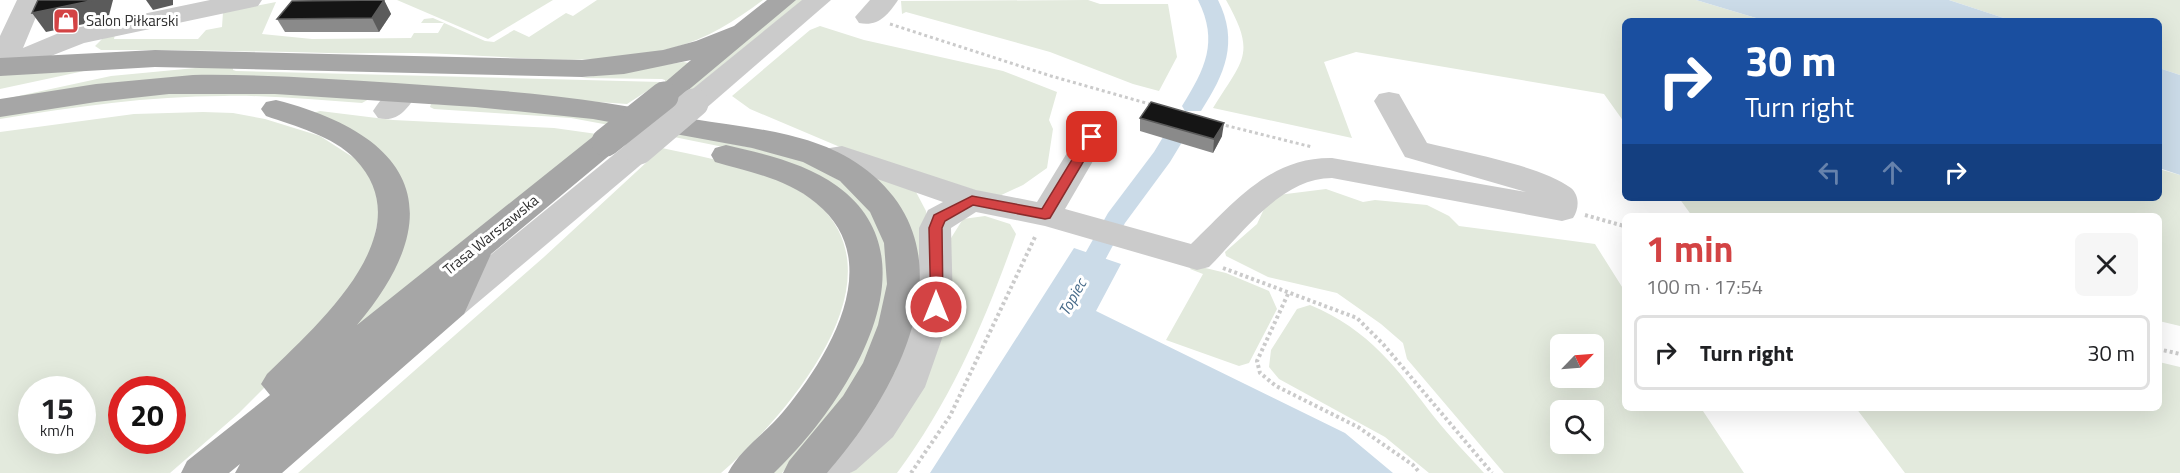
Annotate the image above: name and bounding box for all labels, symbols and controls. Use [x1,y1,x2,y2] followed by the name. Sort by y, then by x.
[51,6,81,36] shop icon: Salon Piłkarski
[86,9,179,32] place label: Salon Piłkarski
[1745,28,1837,92] text: 30 m
[1646,42,1724,120] icon: right
[1745,86,1854,127] text: Turn right
[1066,111,1117,162] pin
[1075,120,1108,153] icon: arrive
[1813,156,1846,189] icon: left
[1876,156,1909,189] icon: ahead
[1939,156,1972,189] icon: right
[438,188,544,280] street label: Trasa Warszawska
[1646,221,1733,276] text: 1 min
[2075,233,2138,296] button: close
[1646,271,1763,302] text: 100 m · 17:54
[1052,273,1093,320] water label: Topiec
[904,275,968,339] position arrow
[1550,334,1604,388] north arrow
[1550,334,1604,454] map controls
[1649,336,1682,369] icon: right
[1700,336,1794,370] text: Turn right
[2087,336,2135,370] text: 30 m
[108,376,186,454] speed limit sign: 20
[40,385,74,431] text: 15
[1550,400,1604,454] button: search
[40,419,74,442] text: km/h

